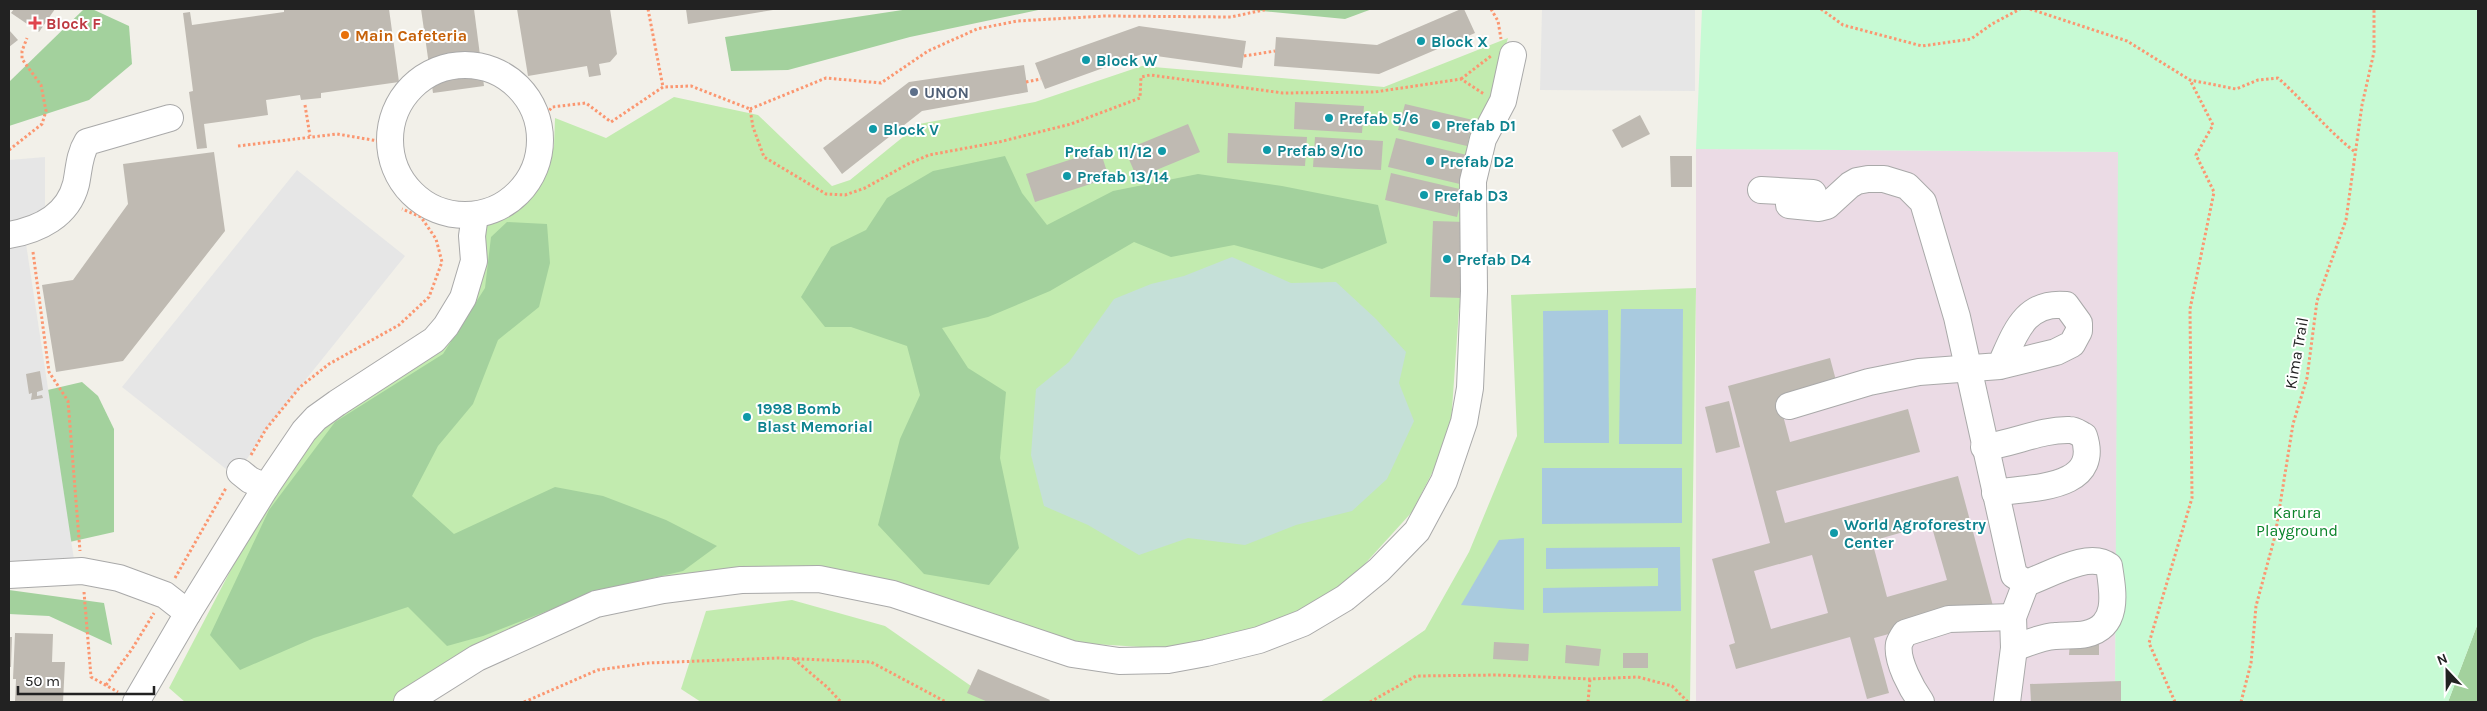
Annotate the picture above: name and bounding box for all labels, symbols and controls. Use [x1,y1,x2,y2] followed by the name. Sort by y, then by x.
[46,14,101,33] place label: Block F
[28,16,42,30] marker: Block F
[355,26,467,45] place label: Main Cafeteria
[339,29,351,41] marker: Main Cafeteria
[1431,32,1488,51] place label: Block X
[1415,35,1427,47] marker: Block X
[1096,51,1157,70] place label: Block W
[1080,54,1092,66] marker: Block W
[924,83,969,102] place label: UNON
[908,86,920,98] marker: UNON
[1339,109,1419,128] place label: Prefab 5/6
[1323,112,1335,124] marker: Prefab 5/6
[1446,116,1516,135] place label: Prefab D1
[1430,119,1442,131] marker: Prefab D1
[883,120,939,139] place label: Block V
[867,123,879,135] marker: Block V
[1277,141,1363,160] place label: Prefab 9/10
[1065,142,1152,161] place label: Prefab 11/12
[1261,144,1273,156] marker: Prefab 9/10
[1156,145,1168,157] marker: Prefab 11/12
[1440,152,1514,171] place label: Prefab D2
[1424,155,1436,167] marker: Prefab D2
[1077,167,1169,186] place label: Prefab 13/14
[1061,170,1073,182] marker: Prefab 13/14
[1434,186,1508,205] place label: Prefab D3
[1418,189,1430,201] marker: Prefab D3
[1457,250,1531,269] place label: Prefab D4
[1441,253,1453,265] marker: Prefab D4
[2281,316,2312,391] street label: Kima Trail
[757,399,873,436] place label: 1998 Bomb Blast Memorial
[741,411,753,423] marker: 1998 Bomb Blast Memorial
[2256,503,2338,540] park label: Karura Playground
[1844,515,1986,552] place label: World Agroforestry Center
[1828,527,1840,539] marker: World Agroforestry Center
[2422,646,2472,696] north arrow
[2434,650,2450,669] text: N
[18,664,154,696] scale bar
[25,672,60,690] text: 50 m

